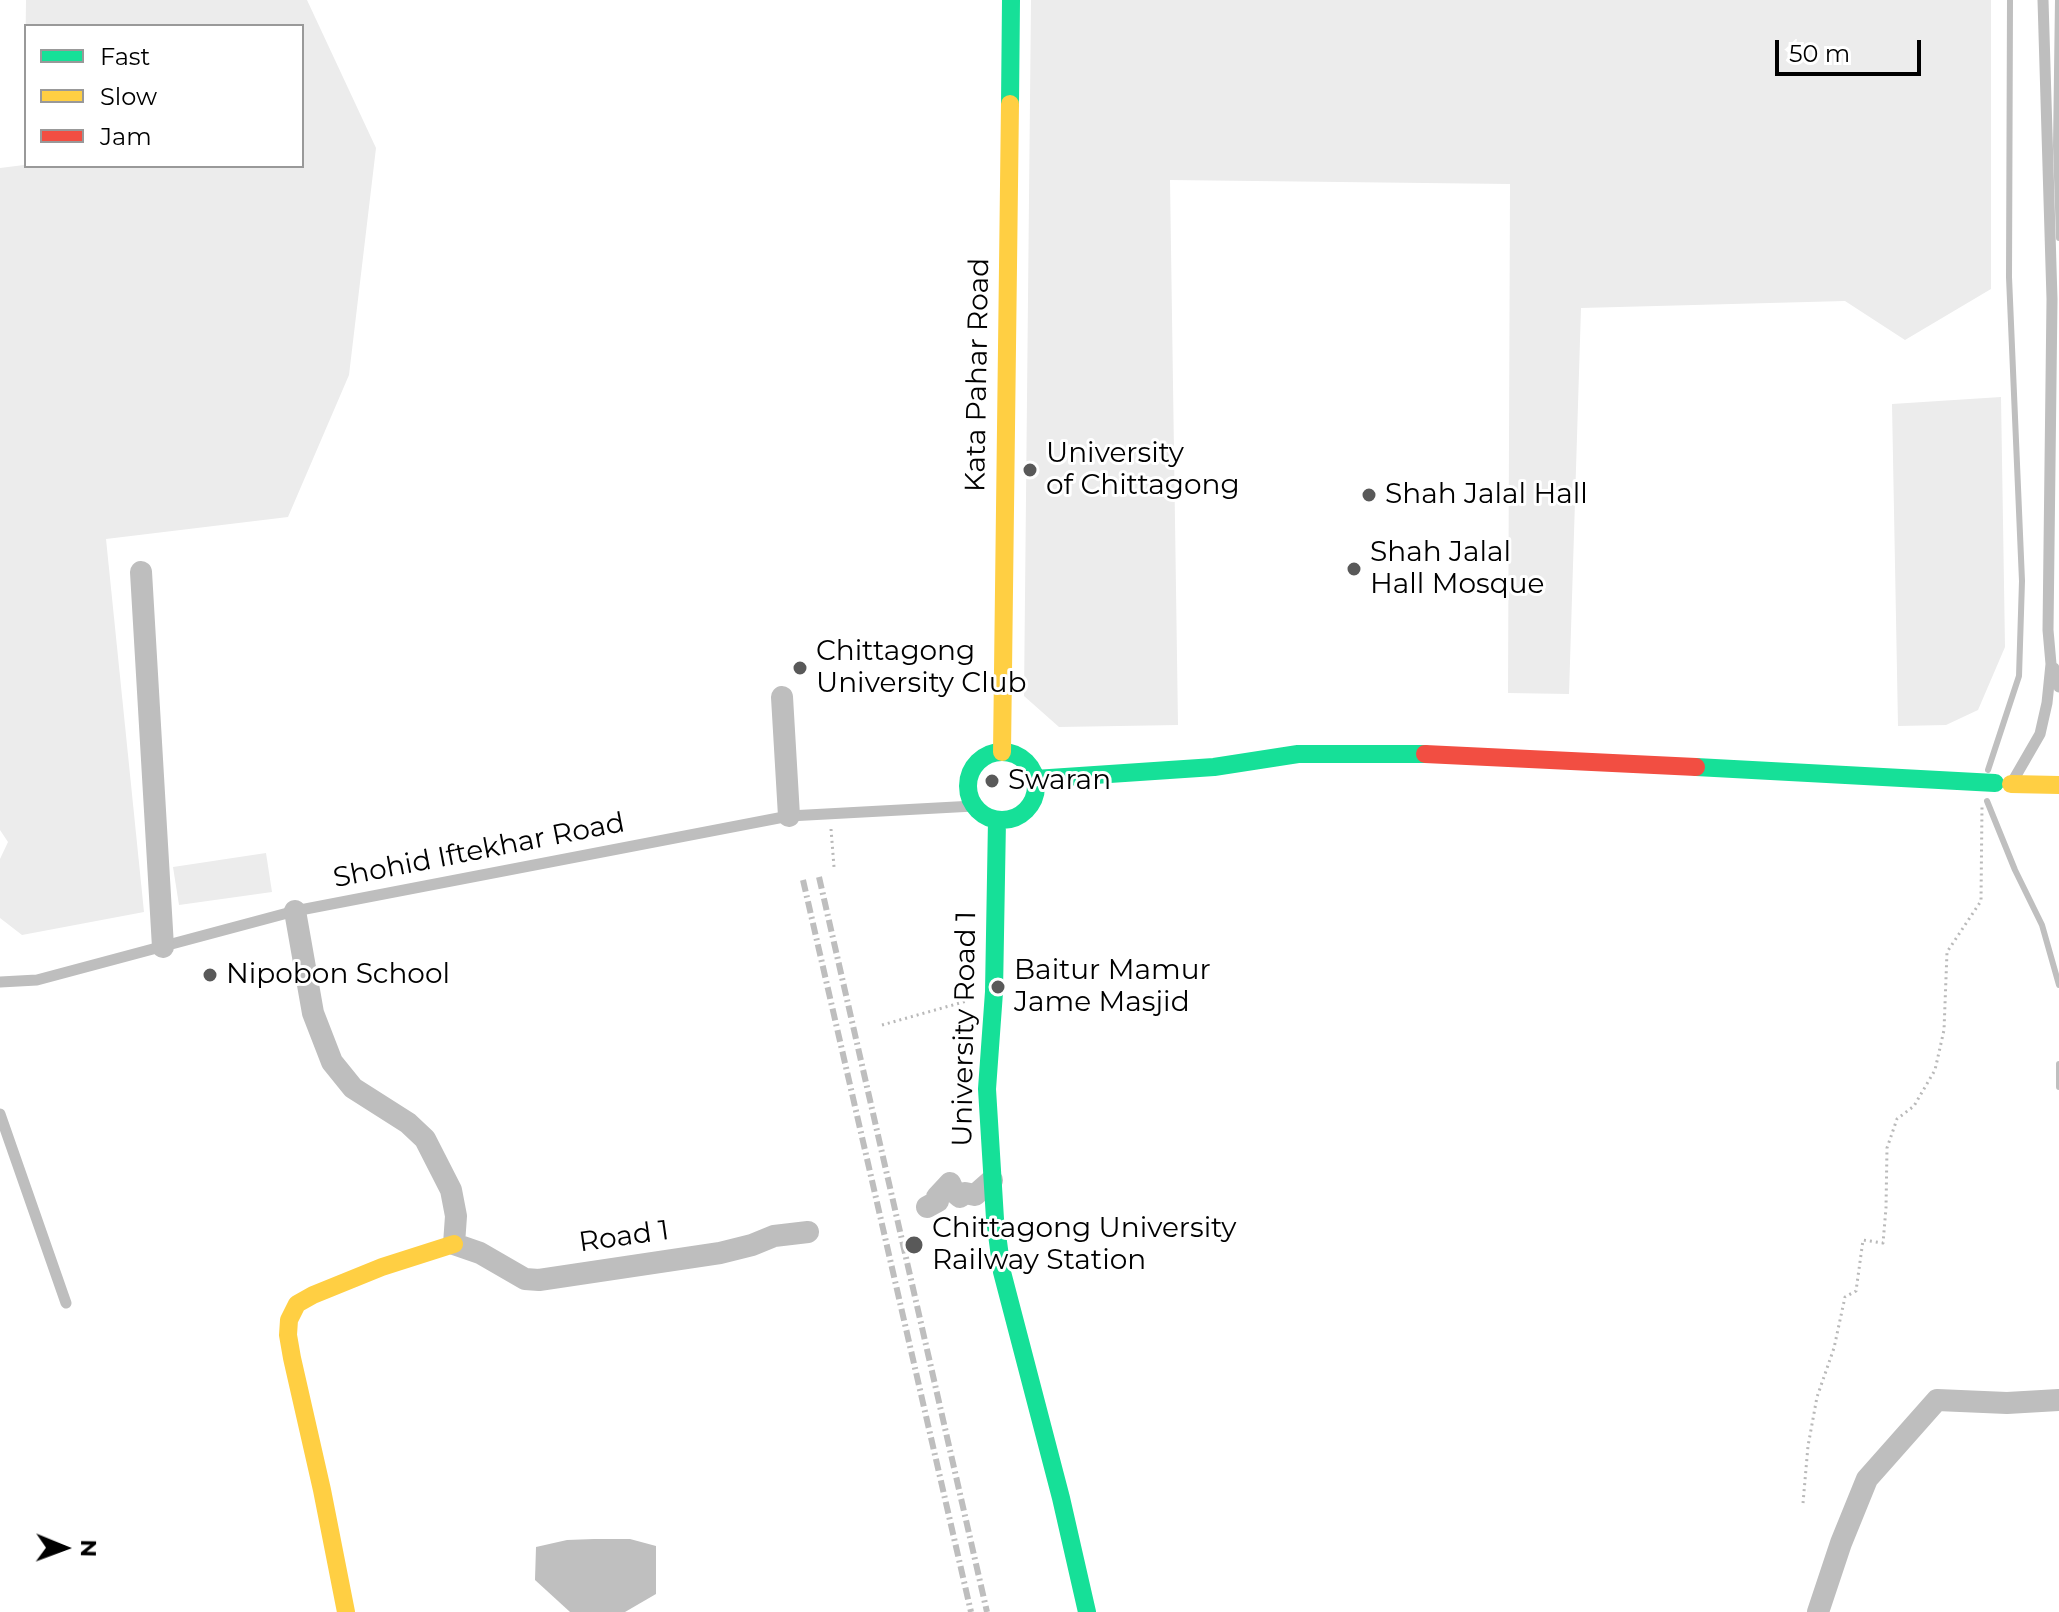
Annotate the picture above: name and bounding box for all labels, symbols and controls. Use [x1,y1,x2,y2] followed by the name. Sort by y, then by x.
[24,24,304,168] legend
[1779,24,1925,74] scale bar
[1789,39,1850,68] text: 50 m
[100,42,150,71] text: Fast
[100,82,157,111] text: Slow
[100,122,152,151] text: Jam
[959,258,997,492] street label: Kata Pahar Road
[1046,437,1240,503] place label: University of Chittagong
[1021,461,1039,479] marker: University of Chittagong
[1385,478,1588,512] place label: Shah Jalal Hall
[1360,486,1378,504] marker: Shah Jalal Hall
[1370,536,1544,602] place label: Shah Jalal Hall Mosque
[1345,560,1363,578] marker: Shah Jalal Hall Mosque
[816,635,1026,701] place label: Chittagong University Club
[791,659,809,677] marker: Chittagong University Club
[1008,764,1111,798] place label: Swaran
[983,772,1001,790] marker: Swaran
[330,806,628,896] street label: Shohid Iftekhar Road
[946,911,984,1147] street label: University Road 1
[1014,954,1211,1020] place label: Baitur Mamur Jame Masjid
[226,958,450,992] place label: Nipobon School
[201,966,219,984] marker: Nipobon School
[989,978,1007,996] marker: Baitur Mamur Jame Masjid
[932,1212,1237,1278] place label: Chittagong University Railway Station
[577,1214,671,1260] street label: Road 1
[903,1234,925,1256] marker: Chittagong University Railway Station
[24,1508,104,1588] north arrow
[75,1539,102,1558] text: N

